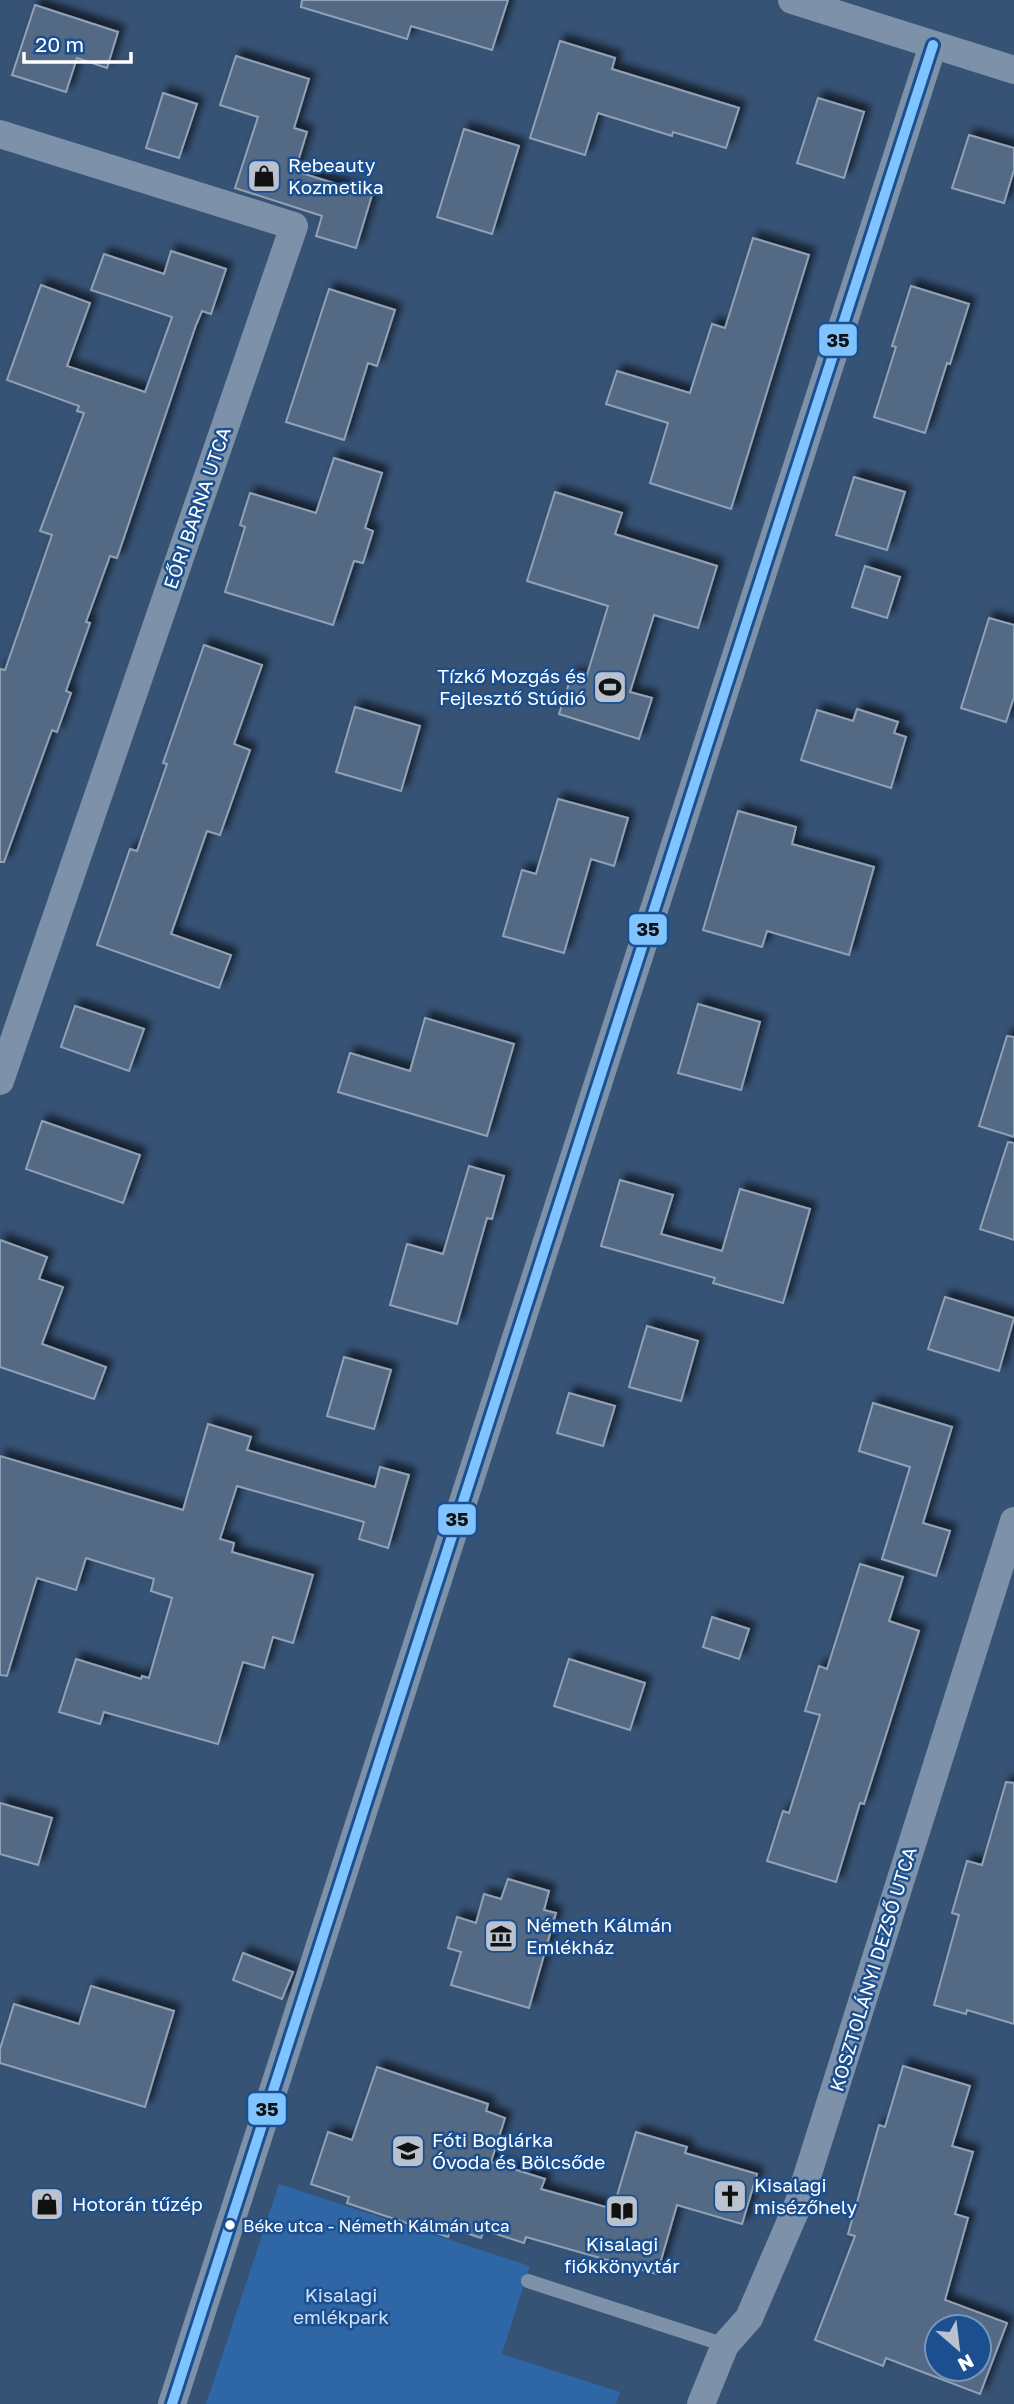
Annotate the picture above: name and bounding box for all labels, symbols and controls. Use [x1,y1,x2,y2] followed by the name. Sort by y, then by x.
[24,21,131,65] scale bar
[35,31,84,57] text: 20 m
[288,153,384,198] place label: Rebeauty Kozmetika
[245,157,283,195] shop icon: Rebeauty Kozmetika
[818,323,858,357] line badge: 35
[826,328,850,351] text: 35
[158,424,235,592] street label: EŐRI BARNA UTCA
[437,664,586,709] place label: Tízkő Mozgás és Fejlesztő Stúdió
[591,668,629,706] sports icon: Tízkő Mozgás és Fejlesztő Stúdió
[628,913,668,946] line badge: 35
[636,917,660,940] text: 35
[437,1503,477,1536] line badge: 35
[445,1507,469,1530] text: 35
[824,1844,921,2094] street label: KOSZTOLÁNYI DEZSŐ UTCA
[526,1913,672,1958] place label: Németh Kálmán Emlékház
[482,1917,520,1955] museum icon: Németh Kálmán Emlékház
[247,2092,287,2126] line badge: 35
[255,2097,279,2120] text: 35
[432,2128,605,2173] place label: Fóti Boglárka Óvoda és Bölcsőde
[389,2132,427,2170] school or university icon: Fóti Boglárka Óvoda és Bölcsőde
[754,2173,857,2218] place label: Kisalagi misézőhely
[711,2177,749,2215] church icon: Kisalagi misézőhely
[28,2185,66,2223] shop icon: Hotorán tűzép
[72,2192,203,2215] place label: Hotorán tűzép
[603,2192,641,2230] library icon: Kisalagi fiókkönyvtár
[243,2215,510,2236] place label: Béke utca - Németh Kálmán utca
[223,2218,237,2232] marker: Béke utca - Németh Kálmán utca
[564,2232,680,2277] place label: Kisalagi fiókkönyvtár
[293,2283,389,2328] park label: Kisalagi emlékpark
[923,2313,993,2383] north arrow
[954,2350,978,2377] text: N

